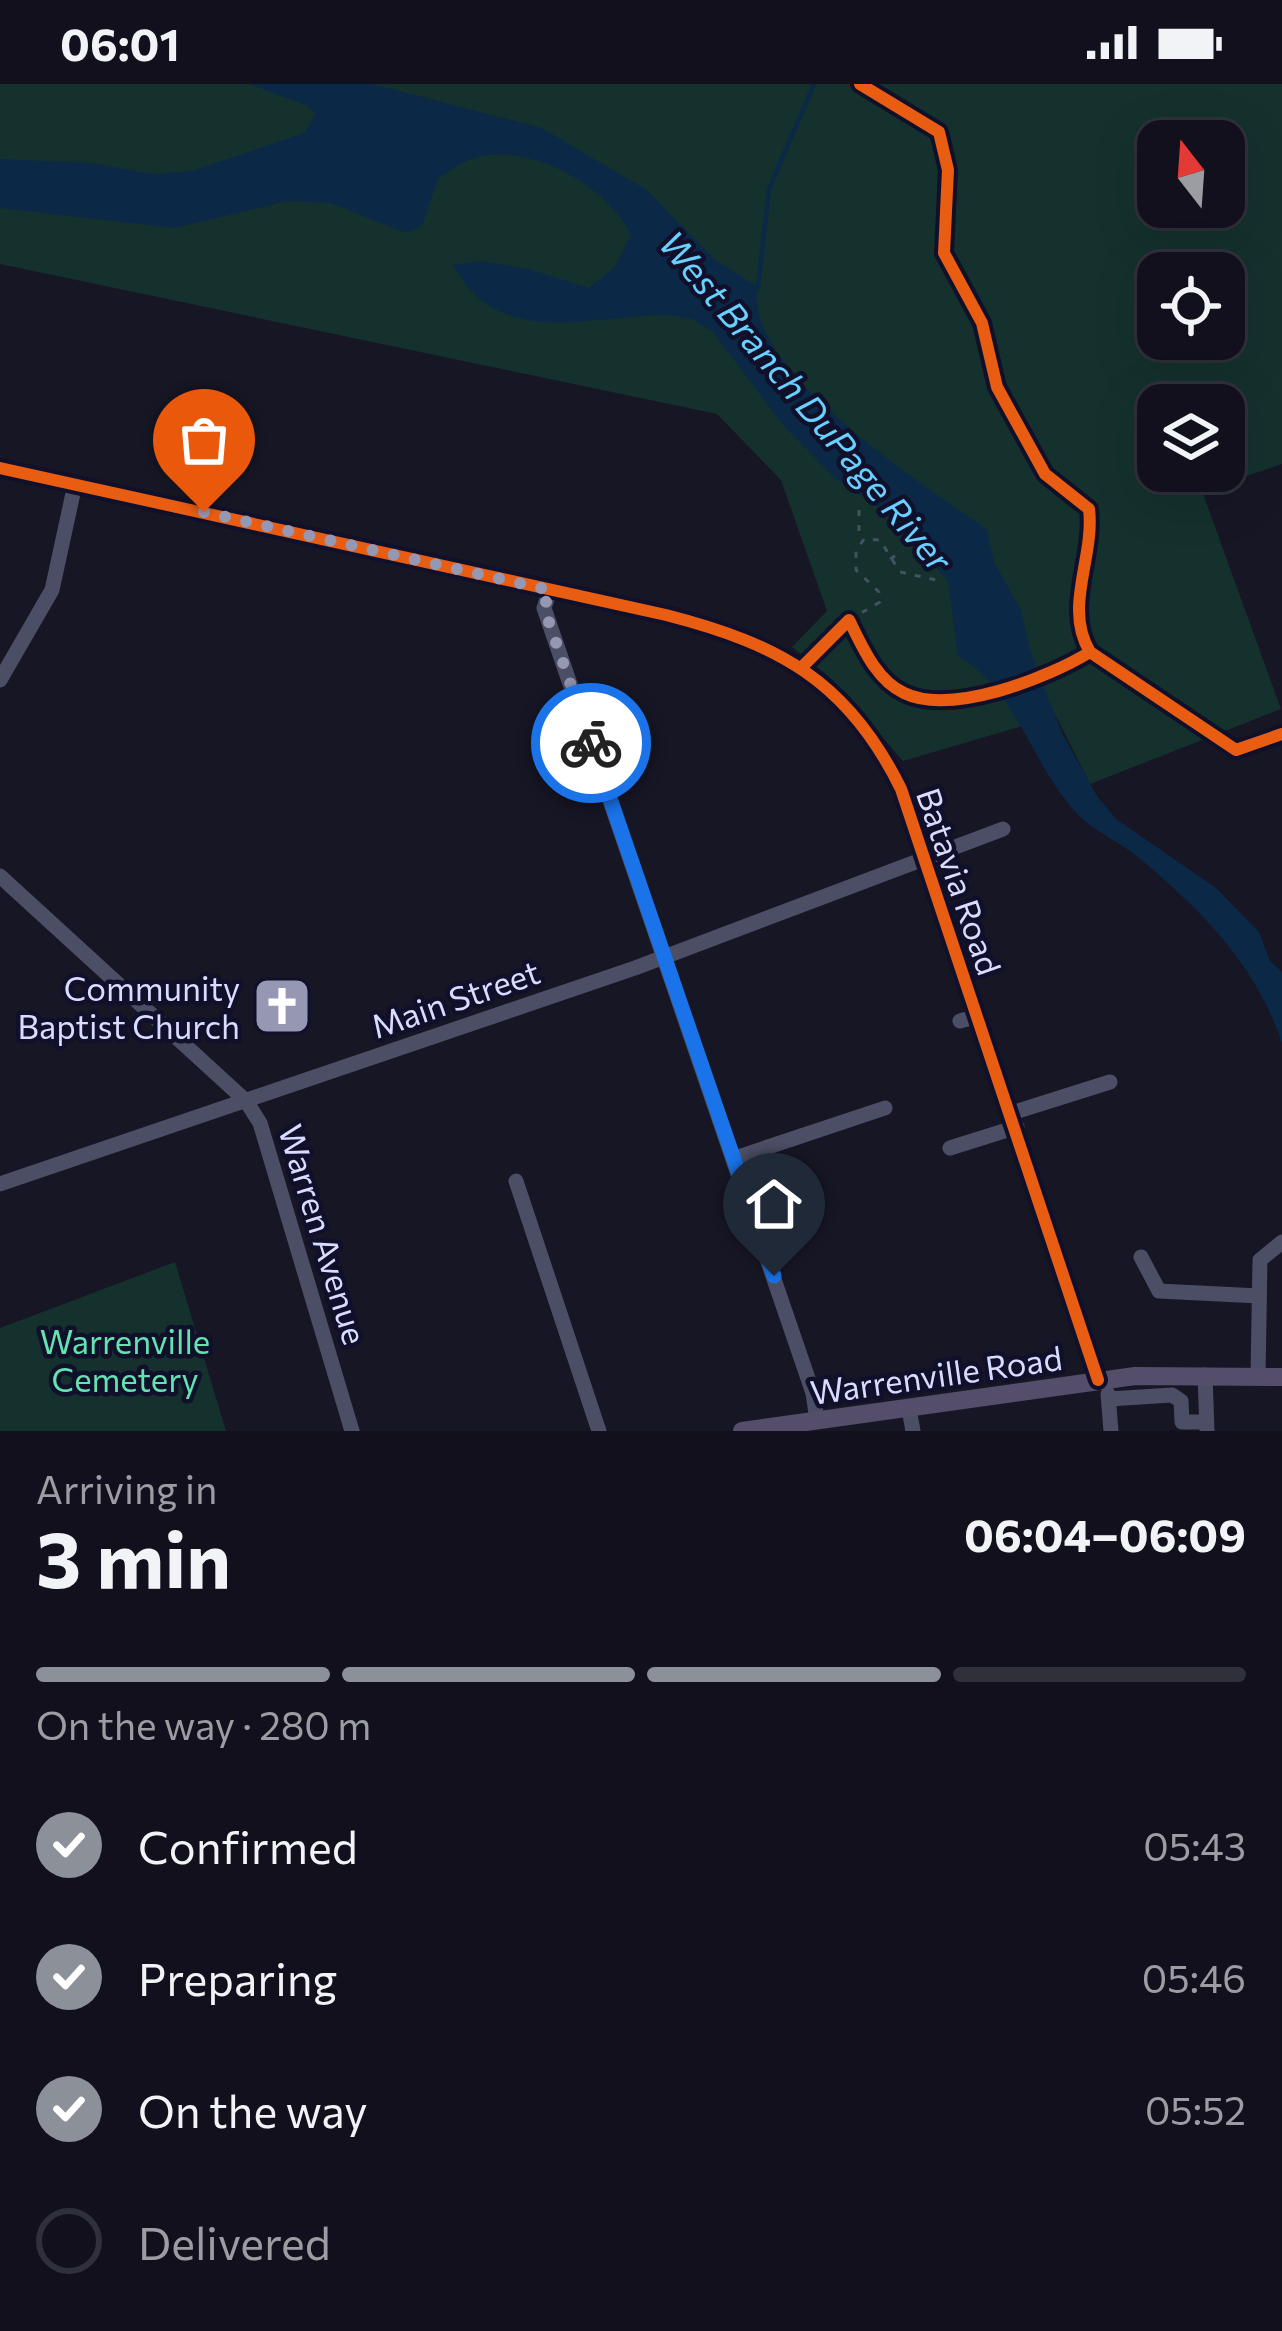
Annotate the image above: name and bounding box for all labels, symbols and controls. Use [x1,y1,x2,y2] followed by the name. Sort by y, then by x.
[60,15,180,70] text: 06:01
[1137,120,1245,228] north arrow
[1137,120,1245,492] map controls
[651,221,964,581] water label: West Branch DuPage River
[1137,252,1245,360] button: locate
[1137,384,1245,492] button: layers
[153,389,255,512] pin
[171,407,237,473] icon: bag
[531,683,651,803] courier
[558,710,624,776] icon: bike
[909,782,1011,980] street label: Batavia Road
[365,950,545,1046] street label: Main Street
[18,967,240,1046] place label: Community Baptist Church
[251,975,313,1037] church icon: Community Baptist Church
[271,1119,377,1349] street label: Warren Avenue
[723,1153,825,1276] pin
[741,1171,807,1237] icon: home
[40,1320,210,1399] park label: Warrenville Cemetery
[807,1336,1065,1412] street label: Warrenville Road
[36,1464,217,1512] text: Arriving in
[964,1506,1246,1561] text: 06:04–06:09
[36,1509,231,1604] text: 3 min
[36,1700,371,1748] text: On the way · 280 m
[36,1812,102,1878] icon: check
[138,1818,358,1873] text: Confirmed
[1143,1821,1246,1869] text: 05:43
[36,1944,102,2010] icon: check
[138,1950,337,2005] text: Preparing
[1142,1953,1246,2001] text: 05:46
[36,2076,102,2142] icon: check
[138,2082,368,2137] text: On the way
[1145,2085,1246,2133] text: 05:52
[138,2214,331,2269] text: Delivered

